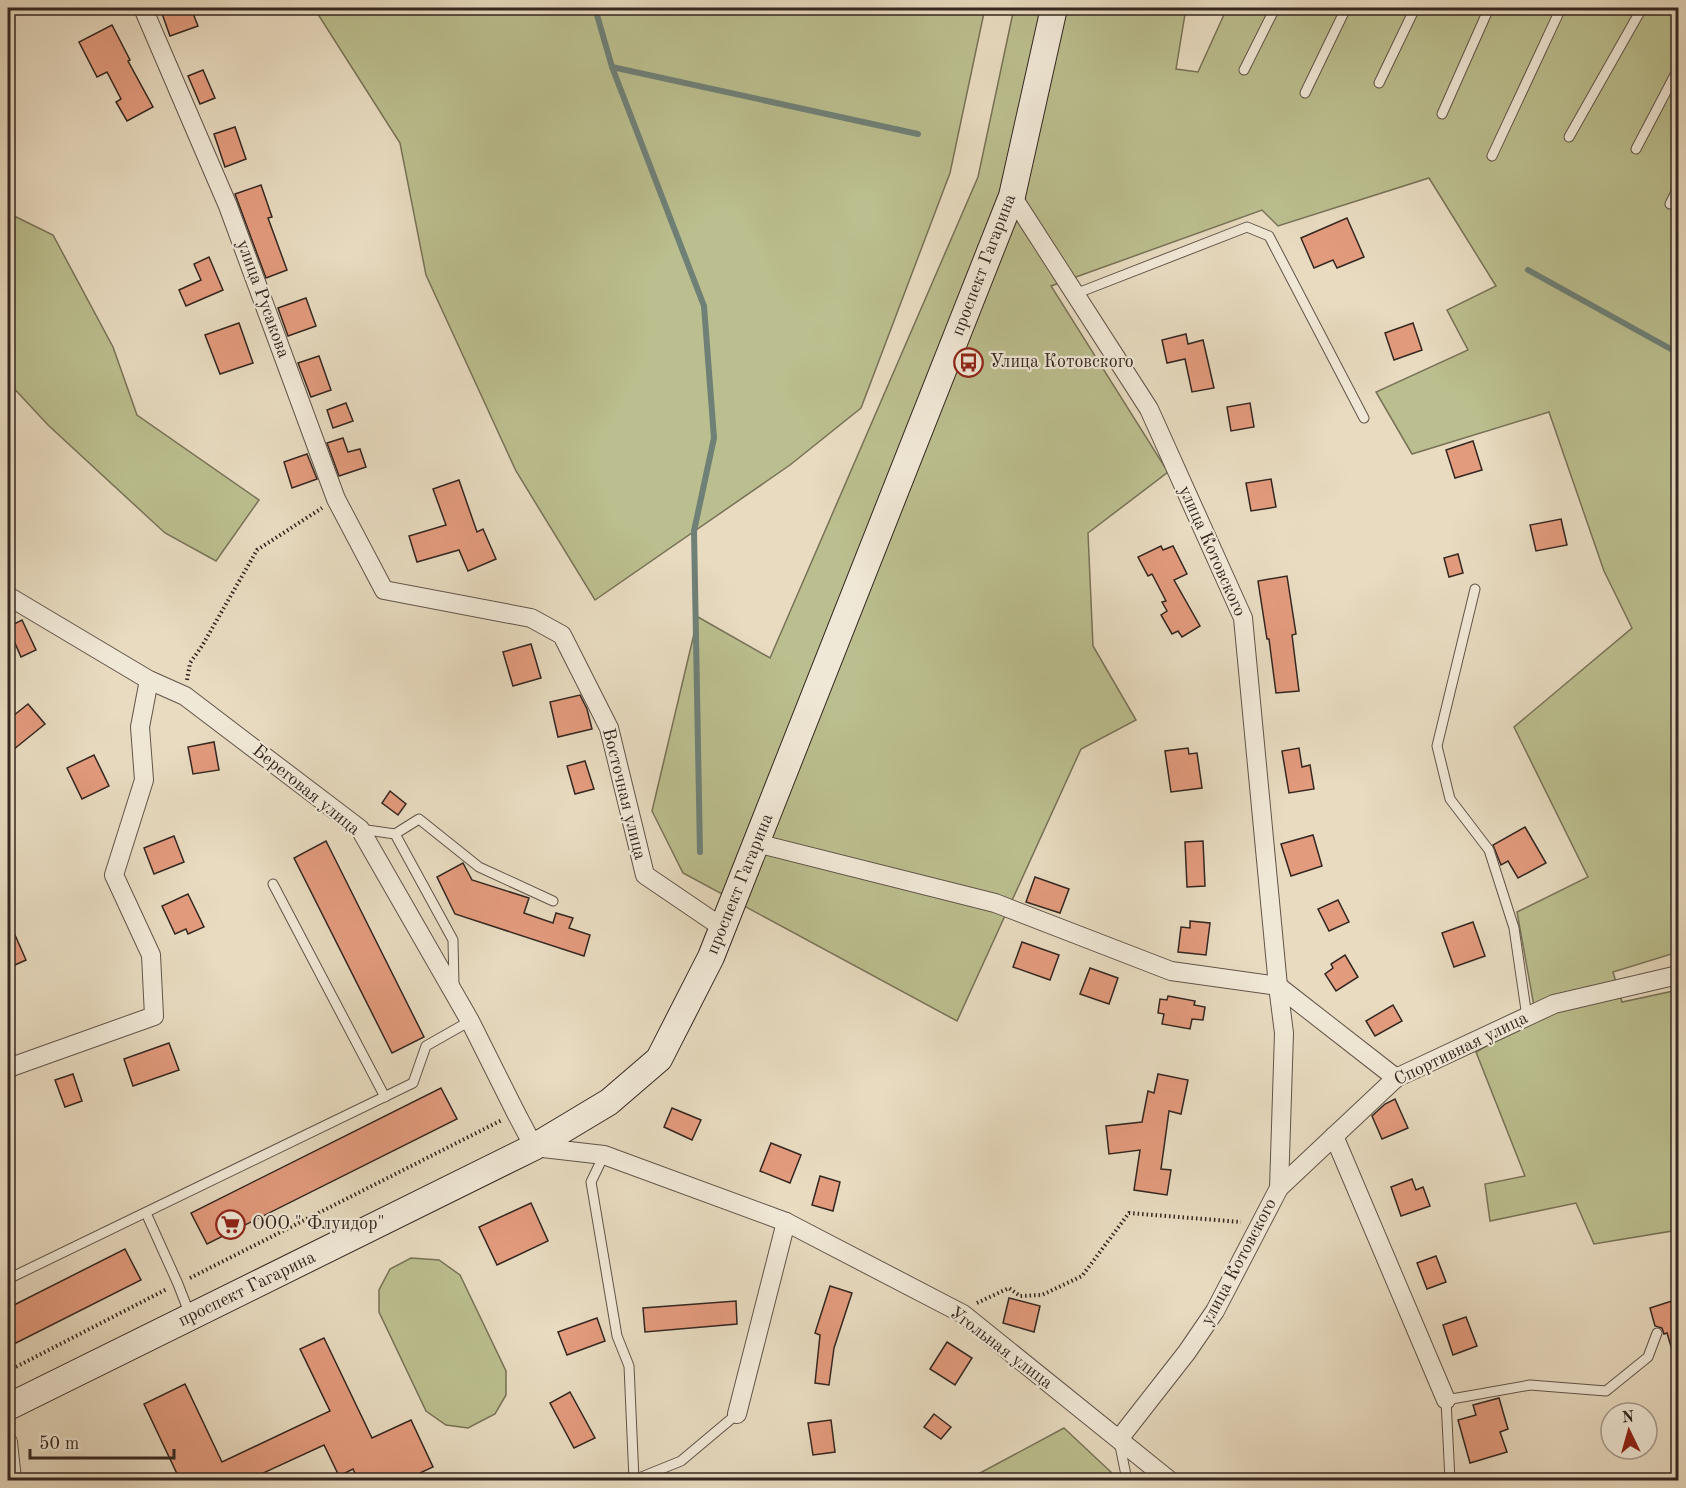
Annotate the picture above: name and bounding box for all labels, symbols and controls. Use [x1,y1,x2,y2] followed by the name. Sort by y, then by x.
[949,192,1019,338] street label: проспект Гагарина
[233,238,293,361] street label: улица Русакова
[953,346,985,378] bus stop icon: Улица Котовского
[990,353,1134,371] place label: Улица Котовского
[1175,483,1249,619] street label: улица Котовского
[599,726,649,862] street label: Восточная улица
[249,741,363,839] street label: Береговая улица
[704,811,777,957] street label: проспект Гагарина
[1391,1009,1531,1089] street label: Спортивная улица
[1198,1196,1280,1328] street label: улица Котовского
[215,1208,247,1240] supermarket icon: ООО " Флуидор"
[252,1215,385,1233] place label: ООО " Флуидор"
[176,1248,319,1330] street label: проспект Гагарина
[946,1304,1056,1393] street label: Угольная улица
[1599,1401,1659,1461] north arrow
[1621,1409,1635,1427] text: N
[30,1422,174,1460] scale bar
[39,1435,79,1453] text: 50 m

